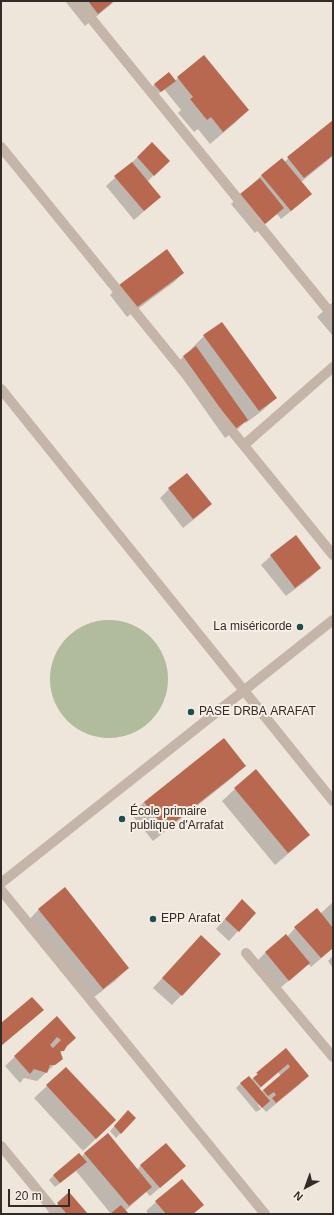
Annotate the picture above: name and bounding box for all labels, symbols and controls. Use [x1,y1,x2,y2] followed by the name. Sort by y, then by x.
[213,620,292,634] place label: La miséricorde
[295,622,305,632] marker: La miséricorde
[199,705,316,719] place label: PASE DRBA ARAFAT
[186,707,196,717] marker: PASE DRBA ARAFAT
[130,805,224,833] place label: École primaire publique d'Arrafat
[117,814,127,824] marker: École primaire publique d'Arrafat
[161,912,220,926] place label: EPP Arafat
[148,914,158,924] marker: EPP Arafat
[286,1167,326,1207] north arrow
[10,1181,72,1207] scale bar
[15,1189,42,1203] text: 20 m
[291,1189,305,1203] text: N

